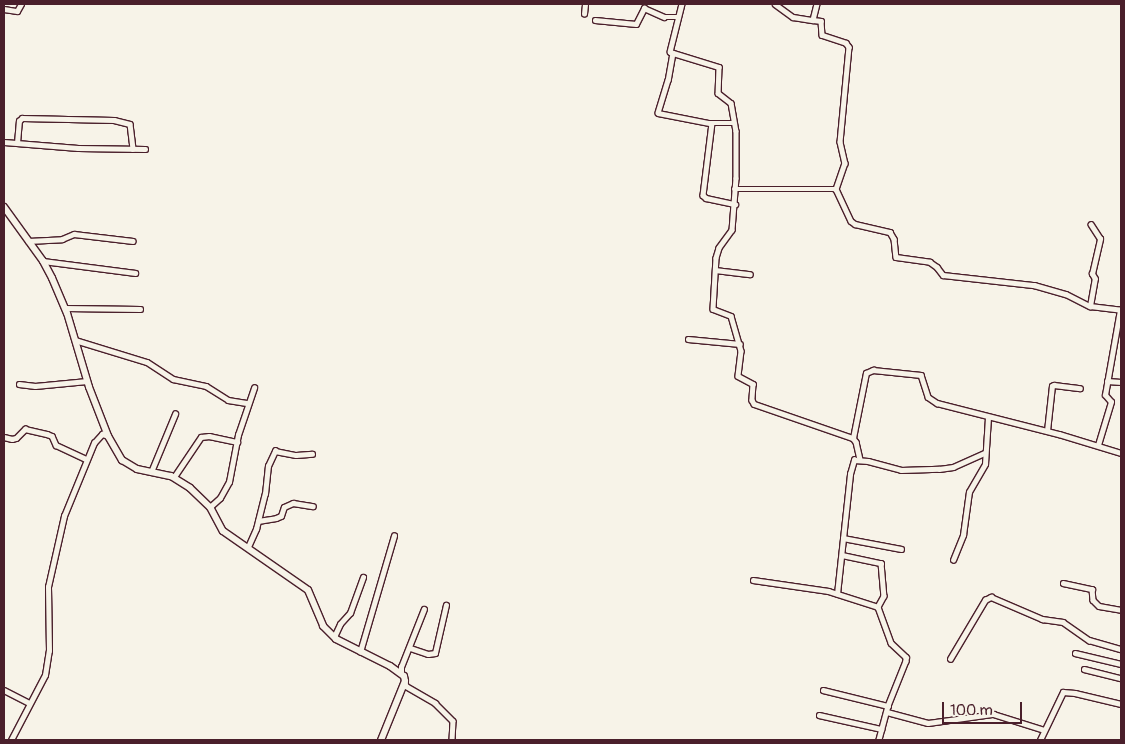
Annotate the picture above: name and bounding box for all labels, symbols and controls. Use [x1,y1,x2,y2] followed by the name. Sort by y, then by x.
[945,692,1025,724] scale bar
[950,701,993,720] text: 100 m

